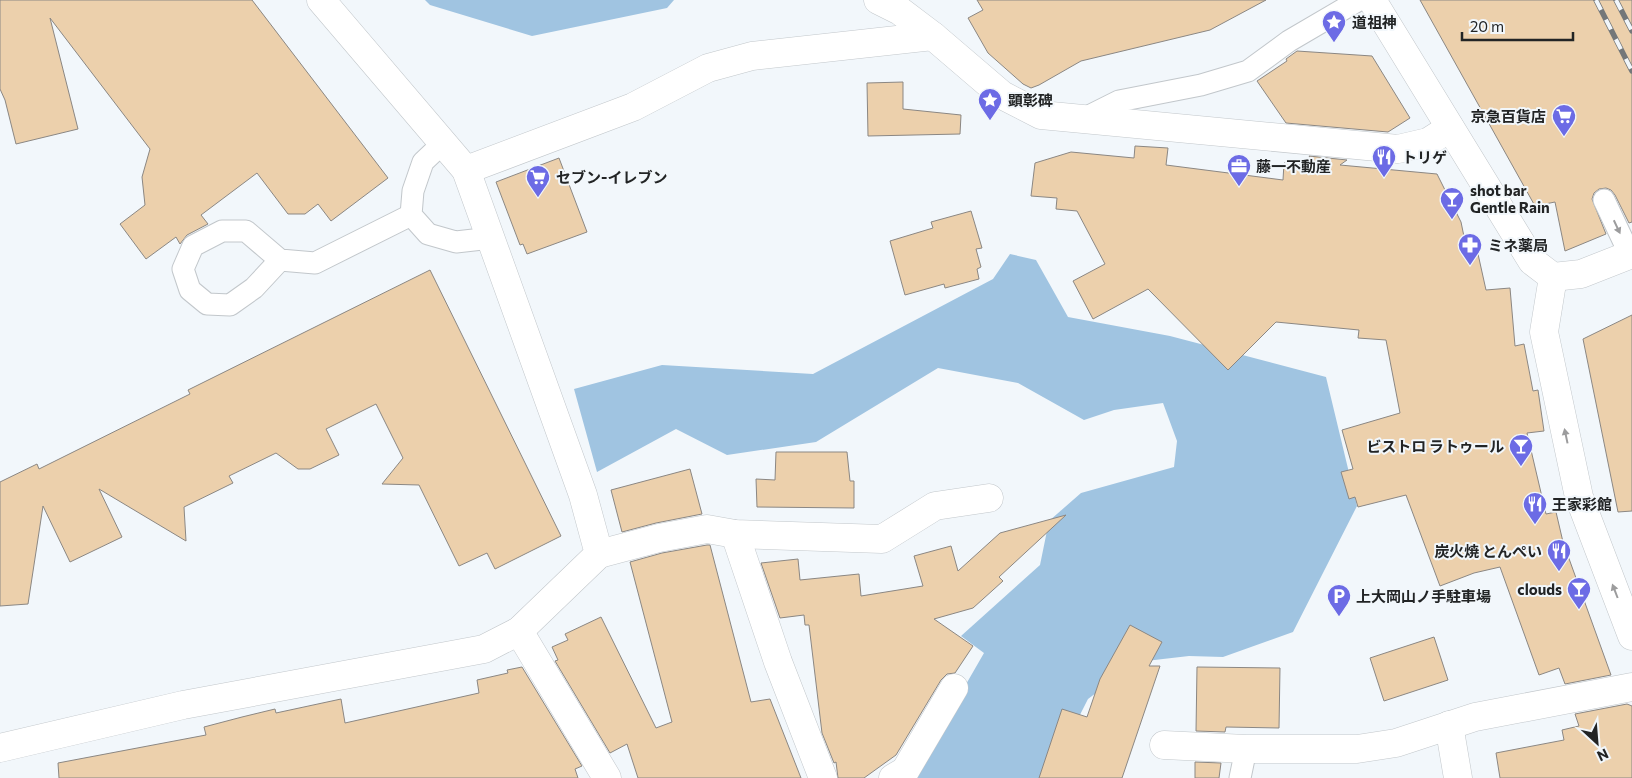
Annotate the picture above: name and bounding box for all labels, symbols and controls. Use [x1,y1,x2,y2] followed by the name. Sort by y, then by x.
[1321,9,1347,43] place icon: 道祖神
[1462,10,1573,42] scale bar
[1352,13,1397,31] place label: 道祖神
[1470,17,1504,35] text: 20 m
[977,87,1003,121] place icon: 顕彰碑
[1008,91,1053,109] place label: 顕彰碑
[1551,103,1577,137] supermarket icon: 京急百貨店
[1471,107,1546,125] place label: 京急百貨店
[1371,144,1397,178] restaurant icon: トリゲ
[1402,148,1447,166] place label: トリゲ
[1226,153,1252,187] office icon: 藤一不動産
[1256,157,1331,175] place label: 藤一不動産
[525,164,551,198] supermarket icon: セブン-イレブン
[556,168,667,186] place label: セブン-イレブン
[1470,181,1550,216] place label: shot bar Gentle Rain
[1439,186,1465,220] bar icon: shot bar Gentle Rain
[1613,220,1621,234] one-way arrow
[1457,232,1483,266] pharmacy icon: ミネ薬局
[1488,236,1548,254] place label: ミネ薬局
[1562,428,1570,444] one-way arrow
[1508,433,1534,467] bar icon: ビストロ ラトゥール
[1366,437,1504,455] place label: ビストロ ラトゥール
[1522,491,1548,525] restaurant icon: 王家彩館
[1552,495,1612,513] place label: 王家彩館
[1546,538,1572,572] restaurant icon: 炭火焼 とんぺい
[1434,542,1542,560] place label: 炭火焼 とんぺい
[1566,576,1592,610] bar icon: clouds
[1517,580,1562,598] place label: clouds
[1326,583,1352,617] parking icon: 上大岡山ノ手駐車場
[1610,583,1618,598] one-way arrow
[1356,587,1491,605] place label: 上大岡山ノ手駐車場
[1572,718,1622,768] north arrow
[1594,745,1611,765] text: N

